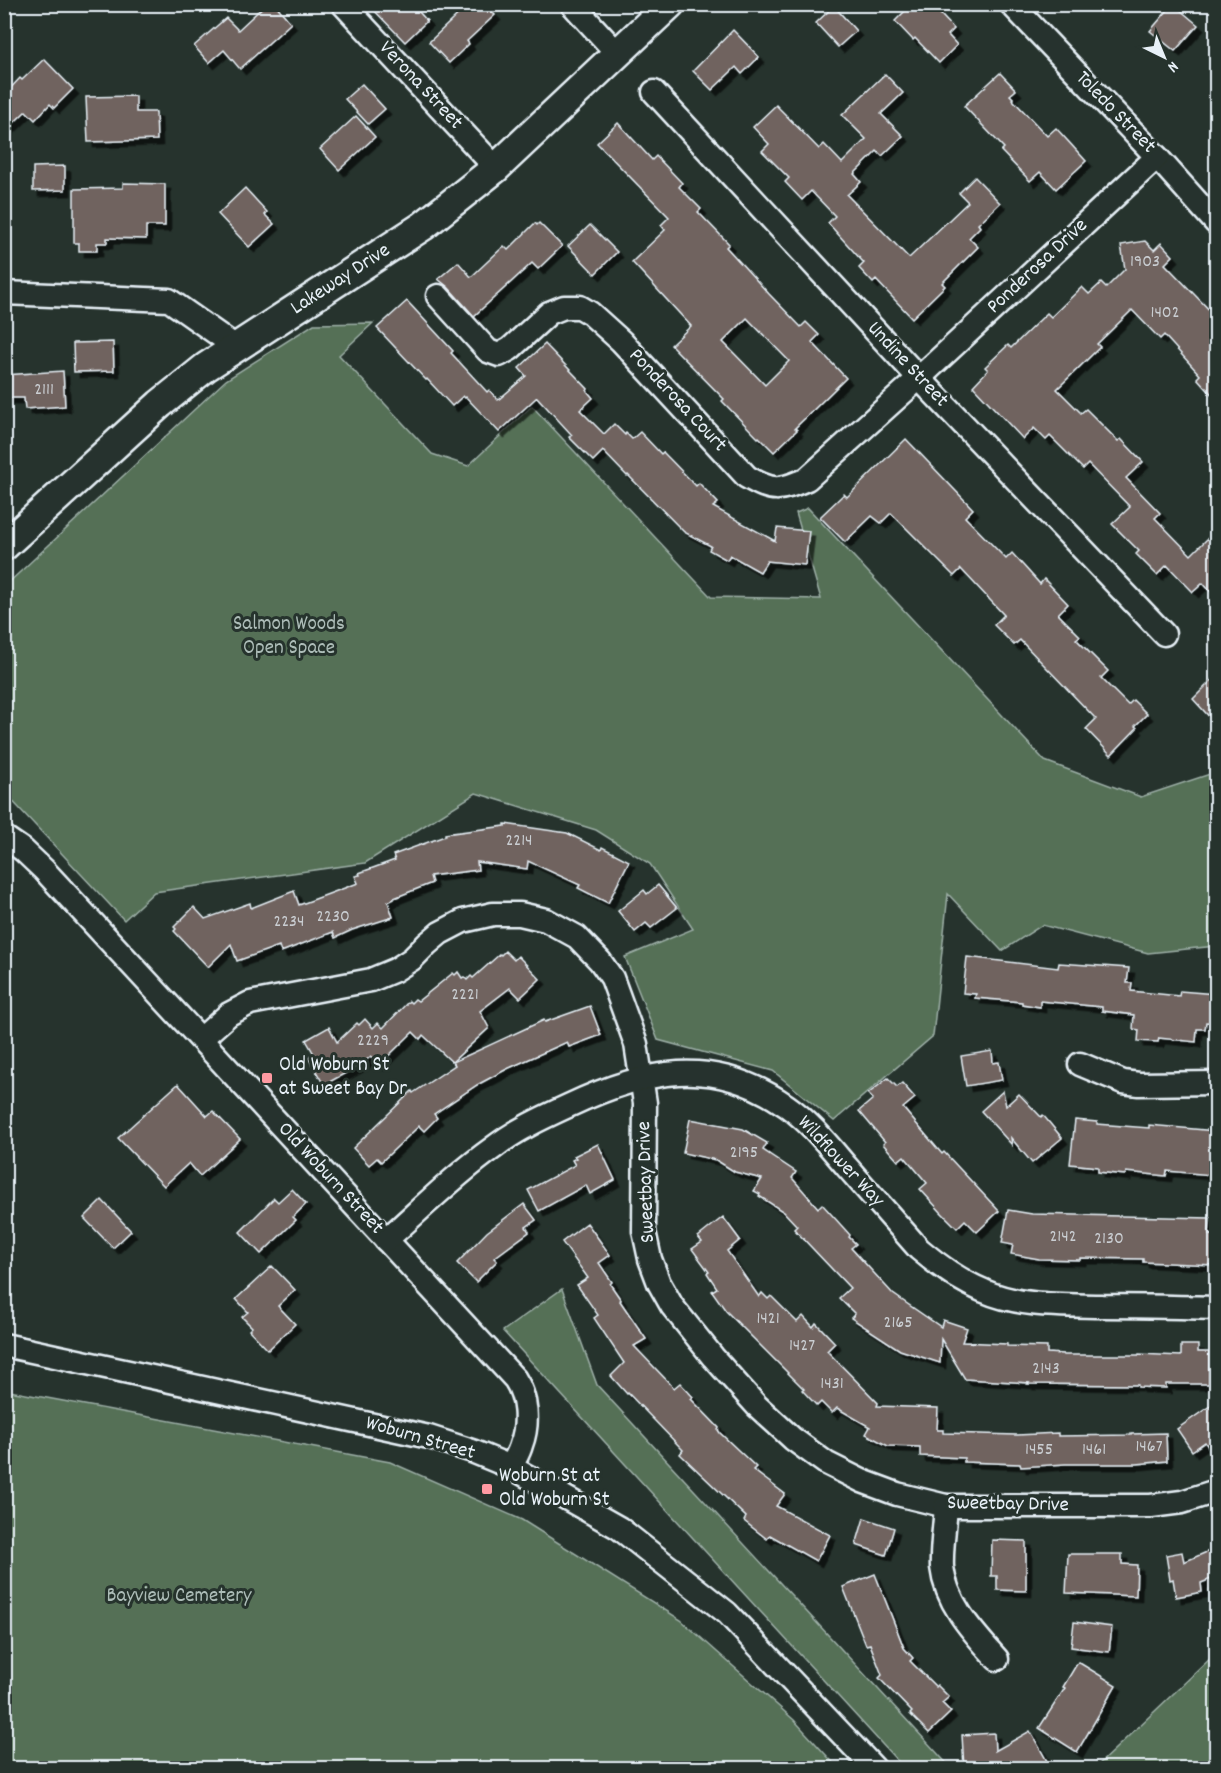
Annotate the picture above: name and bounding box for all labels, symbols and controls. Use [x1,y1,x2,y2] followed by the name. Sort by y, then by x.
[1134,27,1194,87] north arrow
[371,35,469,137] street label: Verona Street
[1162,55,1183,77] text: N
[1068,65,1162,161] street label: Toledo Street
[981,212,1095,322] street label: Ponderosa Drive
[285,237,397,323] street label: Lakeway Drive
[1130,250,1160,275] house number: 1903
[1150,301,1180,326] house number: 1402
[859,315,955,415] street label: Undine Street
[621,342,733,460] street label: Ponderosa Court
[34,378,54,403] house number: 2111
[233,610,345,664] park label: Salmon Woods Open Space
[505,829,533,854] house number: 2214
[316,905,350,930] house number: 2230
[273,910,305,935] house number: 2234
[451,983,479,1008] house number: 2221
[357,1029,389,1054] house number: 2229
[279,1051,407,1105] place label: Old Woburn St at Sweet Bay Dr
[260,1071,274,1085] marker: Old Woburn St at Sweet Bay Dr
[789,1109,891,1215] street label: Wildflower Way
[270,1116,390,1242] street label: Old Woburn Street
[630,1121,664,1243] street label: Sweetbay Drive
[730,1141,758,1166] house number: 2195
[1049,1225,1077,1250] house number: 2142
[1094,1227,1124,1252] house number: 2130
[756,1307,780,1332] house number: 1421
[884,1311,912,1336] house number: 2165
[789,1334,815,1359] house number: 1427
[1032,1357,1060,1382] house number: 2143
[820,1372,844,1397] house number: 1431
[362,1409,479,1469] street label: Woburn Street
[1135,1435,1163,1460] house number: 1467
[1025,1438,1053,1463] house number: 1455
[1082,1438,1106,1463] house number: 1461
[499,1462,610,1516] place label: Woburn St at Old Woburn St
[480,1482,494,1496] marker: Woburn St at Old Woburn St
[947,1489,1069,1521] street label: Sweetbay Drive
[106,1582,252,1612] park label: Bayview Cemetery

